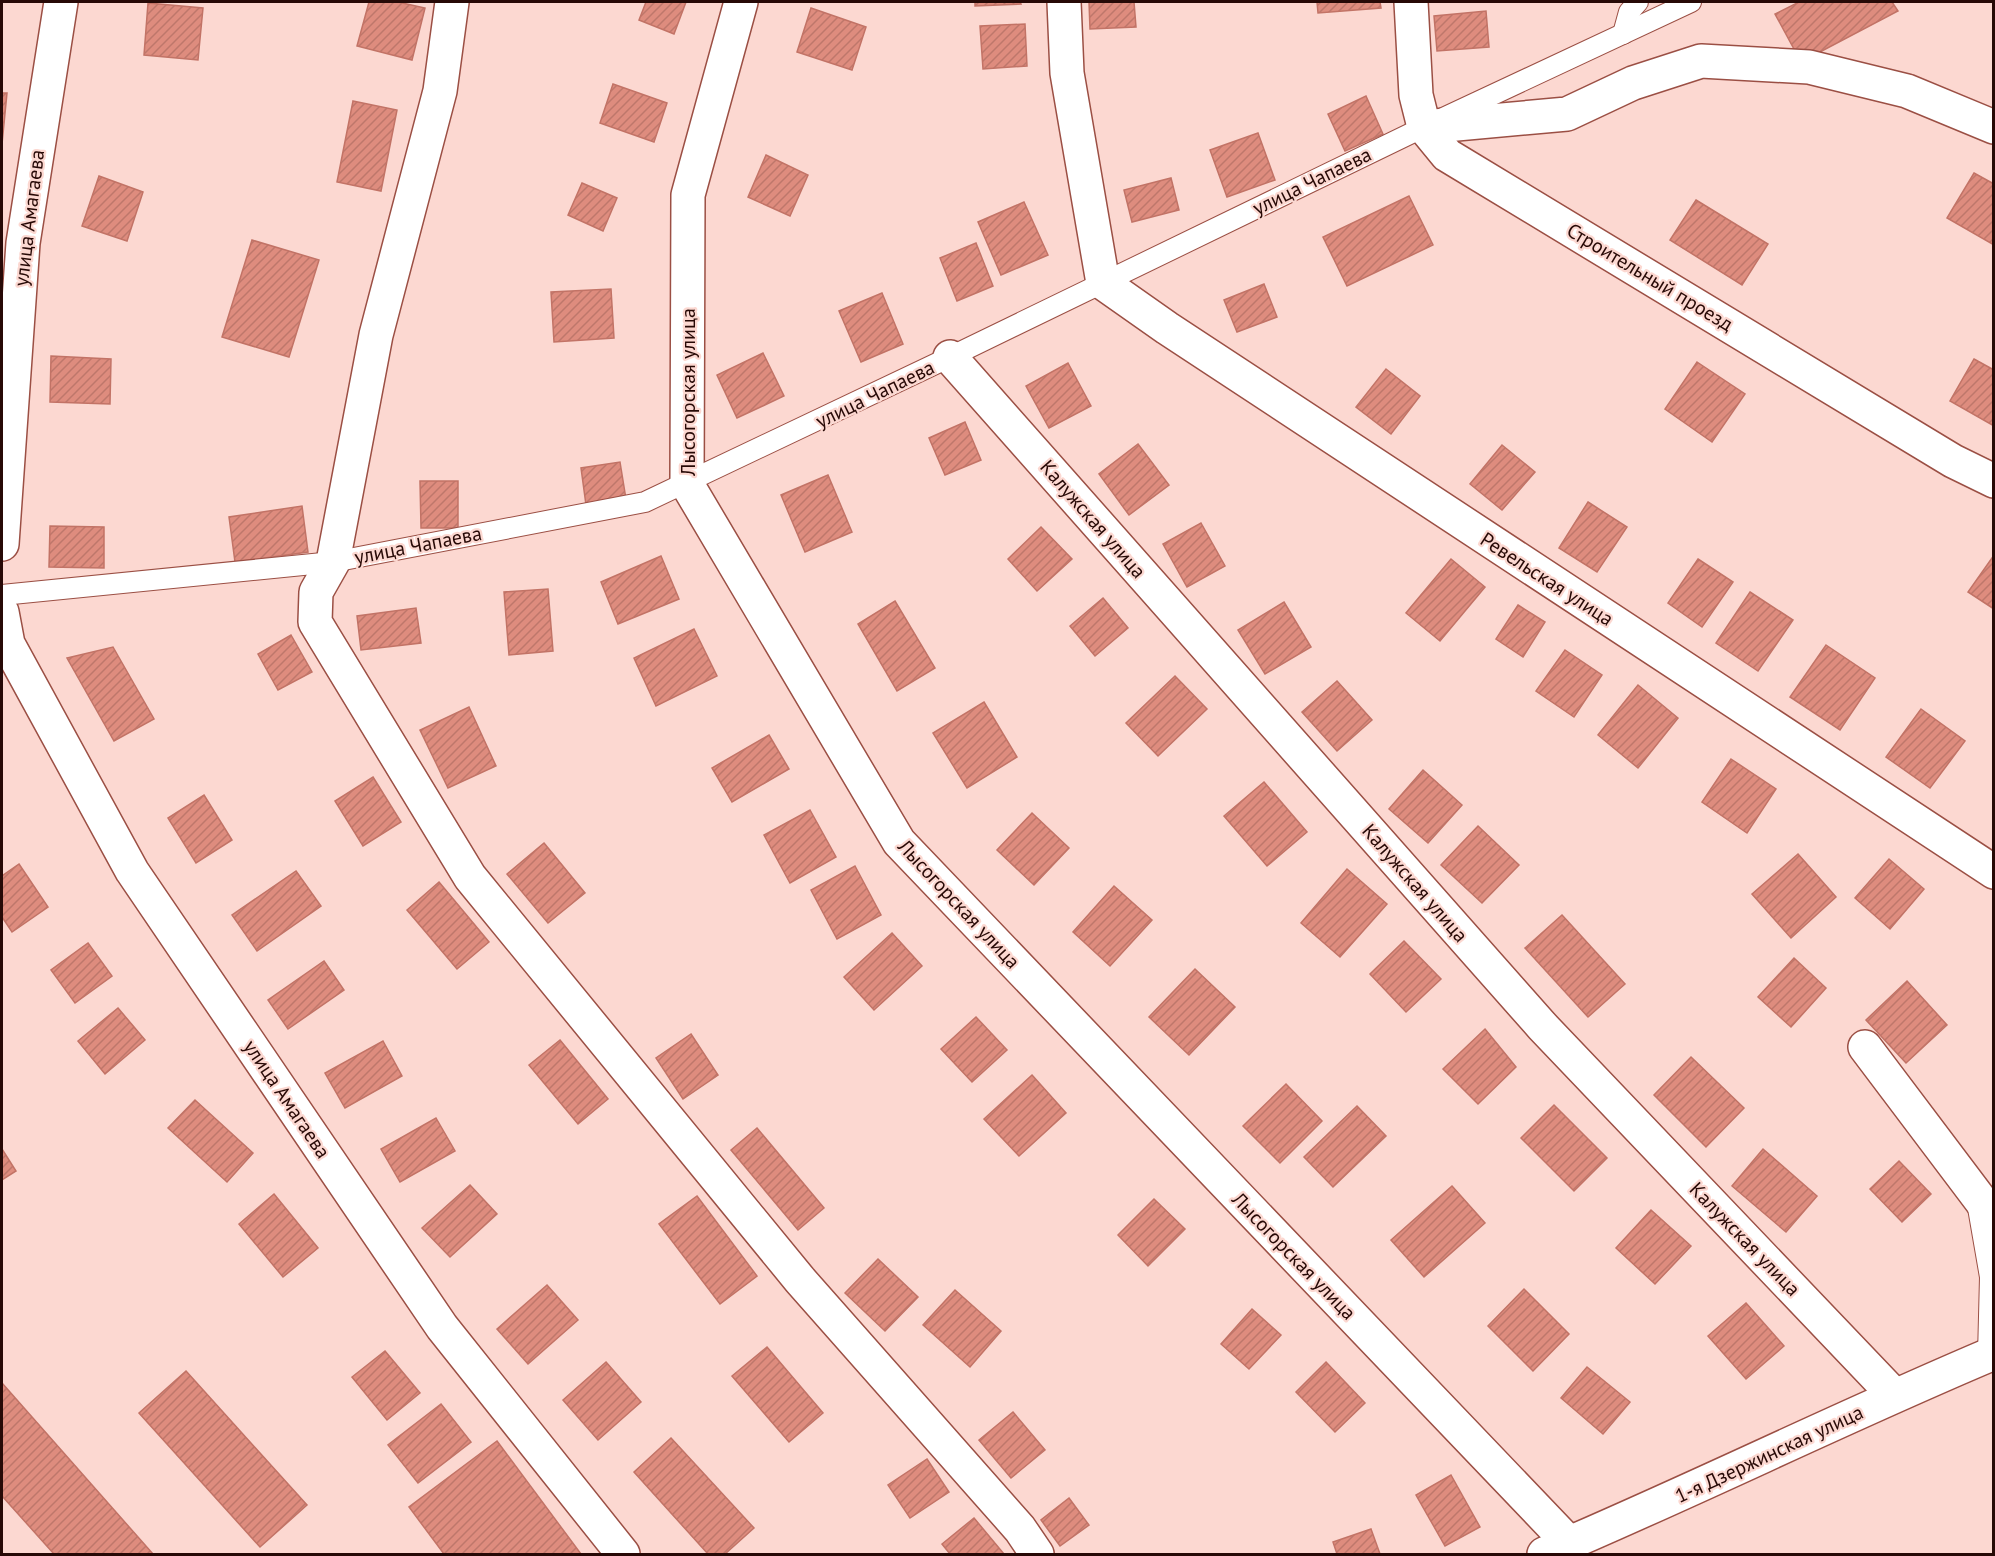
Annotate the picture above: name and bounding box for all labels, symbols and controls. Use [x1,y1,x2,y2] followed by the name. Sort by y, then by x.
[1248,141,1376,221] street label: улица Чапаева
[8,148,50,288] street label: улица Амагаева
[1562,217,1738,337] street label: Строительный проезд
[675,308,701,477] street label: Лысогорская улица
[811,354,939,434] street label: улица Чапаева
[1034,454,1152,584] street label: Калужская улица
[352,520,484,570] street label: улица Чапаева
[1475,526,1619,632] street label: Ревельская улица
[1356,818,1474,948] street label: Калужская улица
[892,833,1026,974] street label: Лысогорская улица
[238,1035,336,1163] street label: улица Амагаева
[1684,1176,1806,1302] street label: Калужская улица
[1226,1186,1362,1325] street label: Лысогорская улица
[1671,1399,1867,1509] street label: 1-я Дзержинская улица

